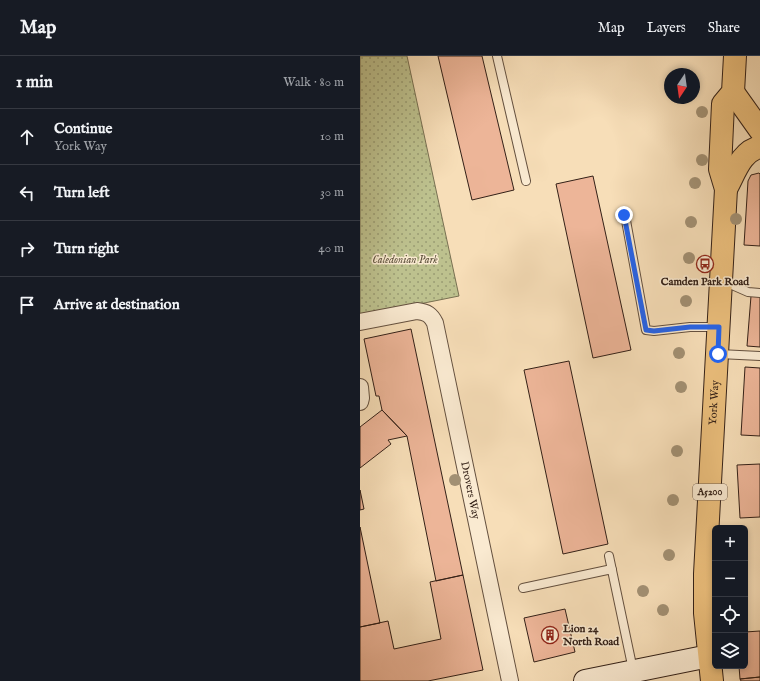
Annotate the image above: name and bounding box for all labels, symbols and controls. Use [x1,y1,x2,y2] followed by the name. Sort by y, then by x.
[20,16,56,40] text: Map
[598,19,625,37] text: Map
[647,19,686,37] text: Layers
[708,19,740,37] text: Share
[664,68,700,104] north arrow
[16,72,53,93] text: 1 min
[283,74,344,91] text: Walk · 80 m
[54,119,112,138] text: Continue
[16,126,38,148] icon: ahead
[320,128,344,145] text: 10 m
[54,138,107,155] text: York Way
[16,182,38,204] icon: left
[54,183,110,202] text: Turn left
[320,184,344,201] text: 30 m
[615,206,633,224] route end
[16,238,38,260] icon: right
[54,239,119,258] text: Turn right
[318,240,344,257] text: 40 m
[372,253,438,267] park label: Caledonian Park
[695,254,715,274] bus stop icon: Camden Park Road
[661,275,750,289] place label: Camden Park Road
[16,294,38,316] icon: arrive
[54,295,180,314] text: Arrive at destination
[709,345,727,363] route start
[706,379,723,425] street label: York Way
[457,460,483,521] street label: Drovers Way
[693,484,727,500] road number: A5200
[712,525,748,669] map controls
[712,525,748,561] button: +
[712,561,748,597] button: −
[712,597,748,633] button: locate
[562,622,620,649] place label: Lion 24 North Road
[540,625,560,645] building icon: Lion 24 North Road
[712,633,748,669] button: layers

